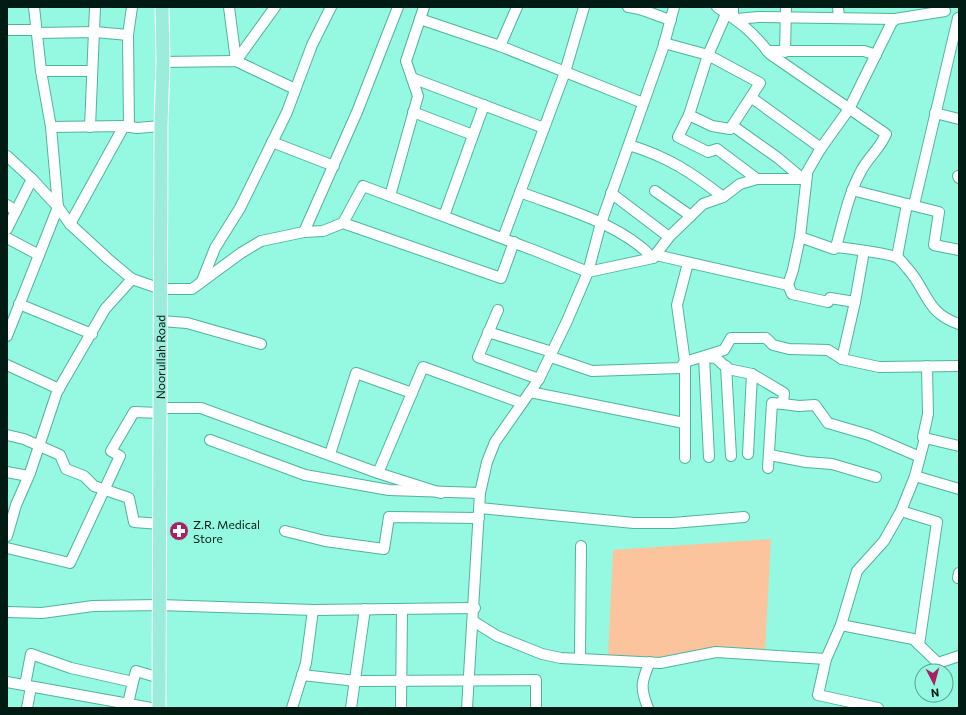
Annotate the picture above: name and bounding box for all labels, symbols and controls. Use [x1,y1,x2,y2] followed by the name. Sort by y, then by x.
[153,315,167,399] street label: Noorullah Road
[193,517,260,545] place label: Z.R. Medical Store
[168,520,190,542] pharmacy icon: Z.R. Medical Store
[914,663,954,703] north arrow
[930,687,940,700] text: N

